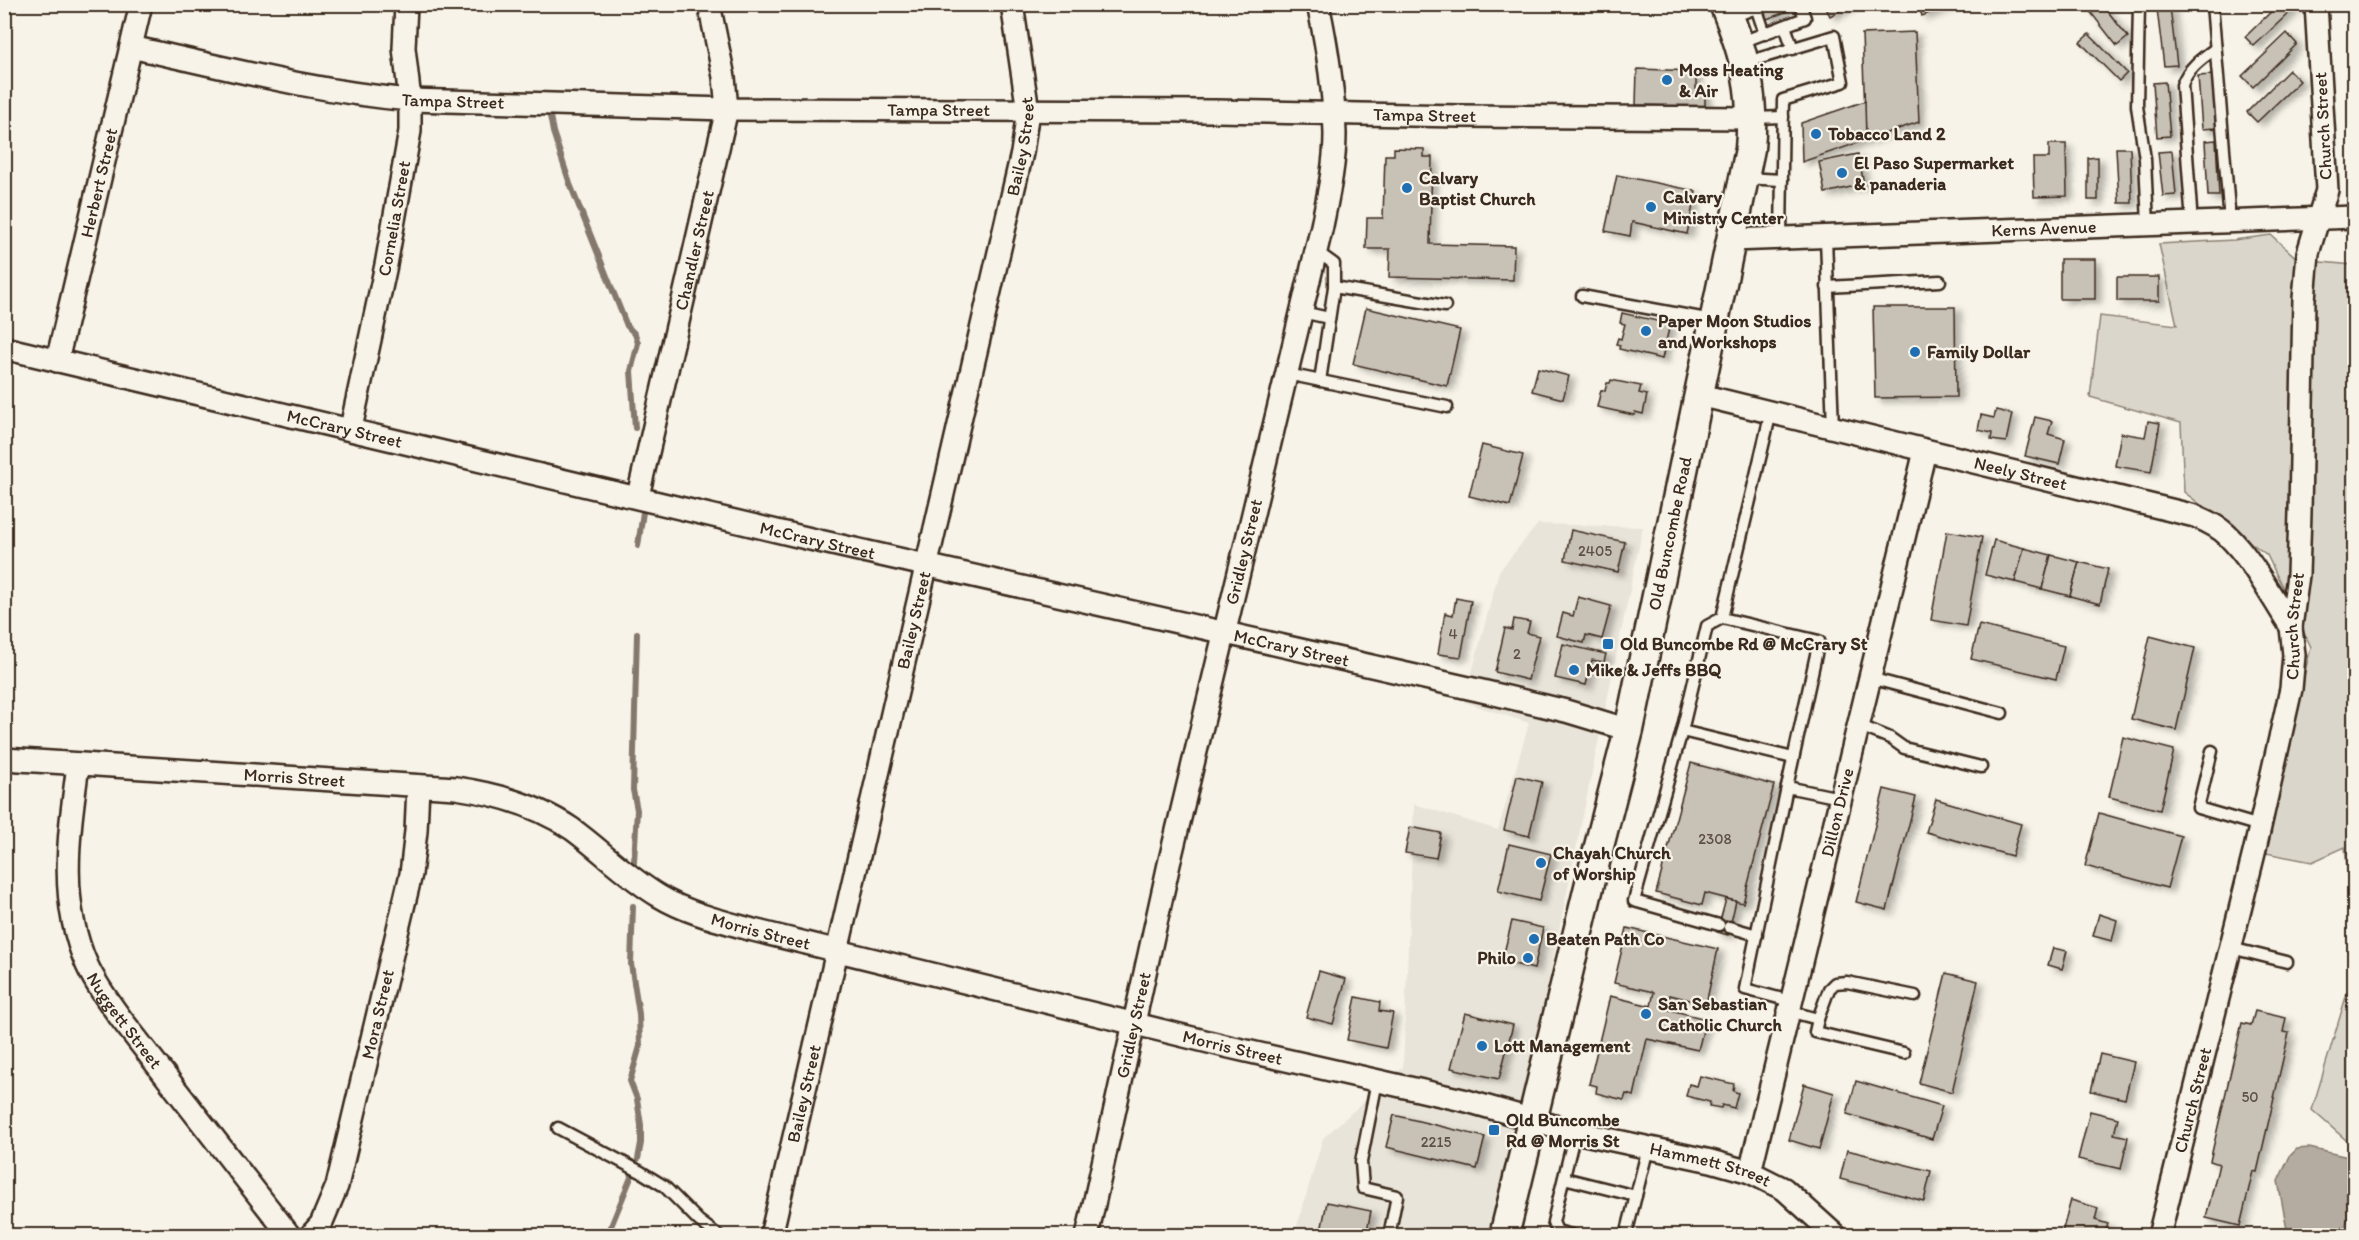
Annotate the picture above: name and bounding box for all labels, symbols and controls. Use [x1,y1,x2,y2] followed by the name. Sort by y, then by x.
[1679,59,1784,102] place label: Moss Heating & Air
[2309,71,2337,181] street label: Church Street
[1660,73,1674,87] marker: Moss Heating & Air
[400,88,505,114] street label: Tampa Street
[1001,95,1039,198] street label: Bailey Street
[887,99,990,121] street label: Tampa Street
[1373,103,1476,127] street label: Tampa Street
[1827,123,1946,145] place label: Tobacco Land 2
[75,126,123,240] street label: Herbert Street
[1809,127,1823,141] marker: Tobacco Land 2
[1854,152,2014,195] place label: El Paso Supermarket & panaderia
[373,159,416,278] street label: Cornelia Street
[1835,166,1849,180] marker: El Paso Supermarket & panaderia
[1419,167,1536,210] place label: Calvary Baptist Church
[1400,181,1414,195] marker: Calvary Baptist Church
[1663,186,1785,229] place label: Calvary Ministry Center
[670,188,719,313] street label: Chandler Street
[1644,200,1658,214] marker: Calvary Ministry Center
[1991,216,2097,241] street label: Kerns Avenue
[1658,310,1811,353] place label: Paper Moon Studios and Workshops
[1639,324,1653,338] marker: Paper Moon Studios and Workshops
[1927,341,2031,363] place label: Family Dollar
[1908,345,1922,359] marker: Family Dollar
[285,404,405,453] street label: McCrary Street
[1972,451,2070,495] street label: Neely Street
[1643,454,1697,612] street label: Old Buncombe Road
[1221,496,1267,607] street label: Gridley Street
[758,516,878,564] street label: McCrary Street
[1578,542,1612,560] house number: 2405
[892,569,936,671] street label: Bailey Street
[2280,571,2309,681] street label: Church Street
[1232,624,1352,672] street label: McCrary Street
[1448,625,1458,643] house number: 4
[1620,633,1868,655] place label: Old Buncombe Rd @ McCrary St
[1601,637,1615,651] marker: Old Buncombe Rd @ McCrary St
[1513,645,1521,663] house number: 2
[1586,659,1721,681] place label: Mike & Jeffs BBQ
[1567,663,1581,677] marker: Mike & Jeffs BBQ
[243,763,346,792] street label: Morris Street
[1816,766,1859,859] street label: Dillon Drive
[1698,830,1732,848] house number: 2308
[1553,842,1671,885] place label: Chayah Church of Worship
[1534,856,1548,870] marker: Chayah Church of Worship
[708,908,813,955] street label: Morris Street
[1546,928,1664,950] place label: Beaten Path Co
[1527,932,1541,946] marker: Beaten Path Co
[1477,947,1516,969] place label: Philo
[1521,951,1535,965] marker: Philo
[356,967,399,1061] street label: Mora Street
[82,968,167,1073] street label: Nuggett Street
[1111,970,1156,1080] street label: Gridley Street
[1658,993,1782,1036] place label: San Sebastian Catholic Church
[1639,1007,1653,1021] marker: San Sebastian Catholic Church
[1180,1025,1285,1070] street label: Morris Street
[1494,1035,1631,1057] place label: Lott Management
[1475,1039,1489,1053] marker: Lott Management
[782,1042,826,1145] street label: Bailey Street
[2169,1045,2216,1155] street label: Church Street
[2241,1088,2259,1106] house number: 50
[1506,1109,1620,1152] place label: Old Buncombe Rd @ Morris St
[1487,1123,1501,1137] marker: Old Buncombe Rd @ Morris St
[1421,1133,1451,1151] house number: 2215
[1648,1137,1775,1192] street label: Hammett Street

